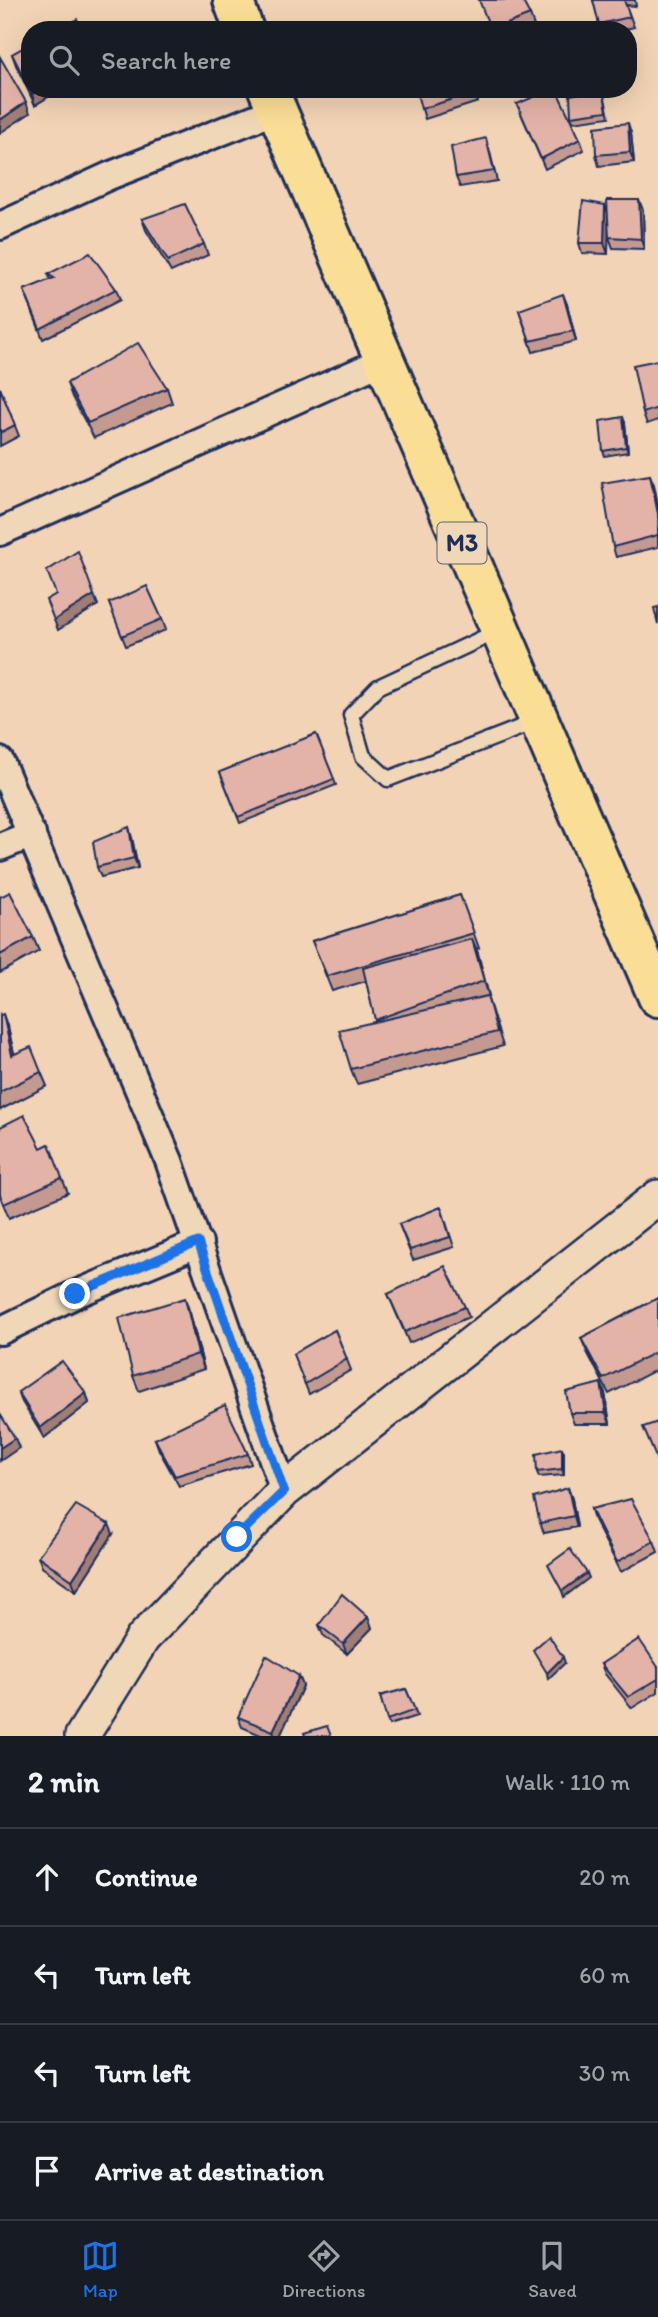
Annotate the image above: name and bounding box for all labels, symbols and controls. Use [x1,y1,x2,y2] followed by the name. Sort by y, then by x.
[21,21,637,98] search box
[45,41,83,79] icon: search
[101,44,231,76] text: Search here
[438,522,486,564] road number: M3
[59,1278,90,1309] route end
[221,1521,252,1552] route start
[28,1763,99,1800] text: 2 min
[505,1768,630,1796] text: Walk · 110 m
[28,1858,66,1896] icon: ahead
[95,1861,198,1893] text: Continue
[579,1863,630,1891] text: 20 m
[28,1956,66,1994] icon: left
[95,1959,191,1991] text: Turn left
[579,1961,630,1989] text: 60 m
[28,2054,66,2092] icon: left
[95,2057,191,2089] text: Turn left
[579,2059,630,2087] text: 30 m
[28,2152,66,2190] icon: arrive
[95,2155,324,2187] text: Arrive at destination
[81,2237,119,2302] tab: Map
[282,2237,366,2302] tab: Directions
[528,2237,577,2302] tab: Saved

